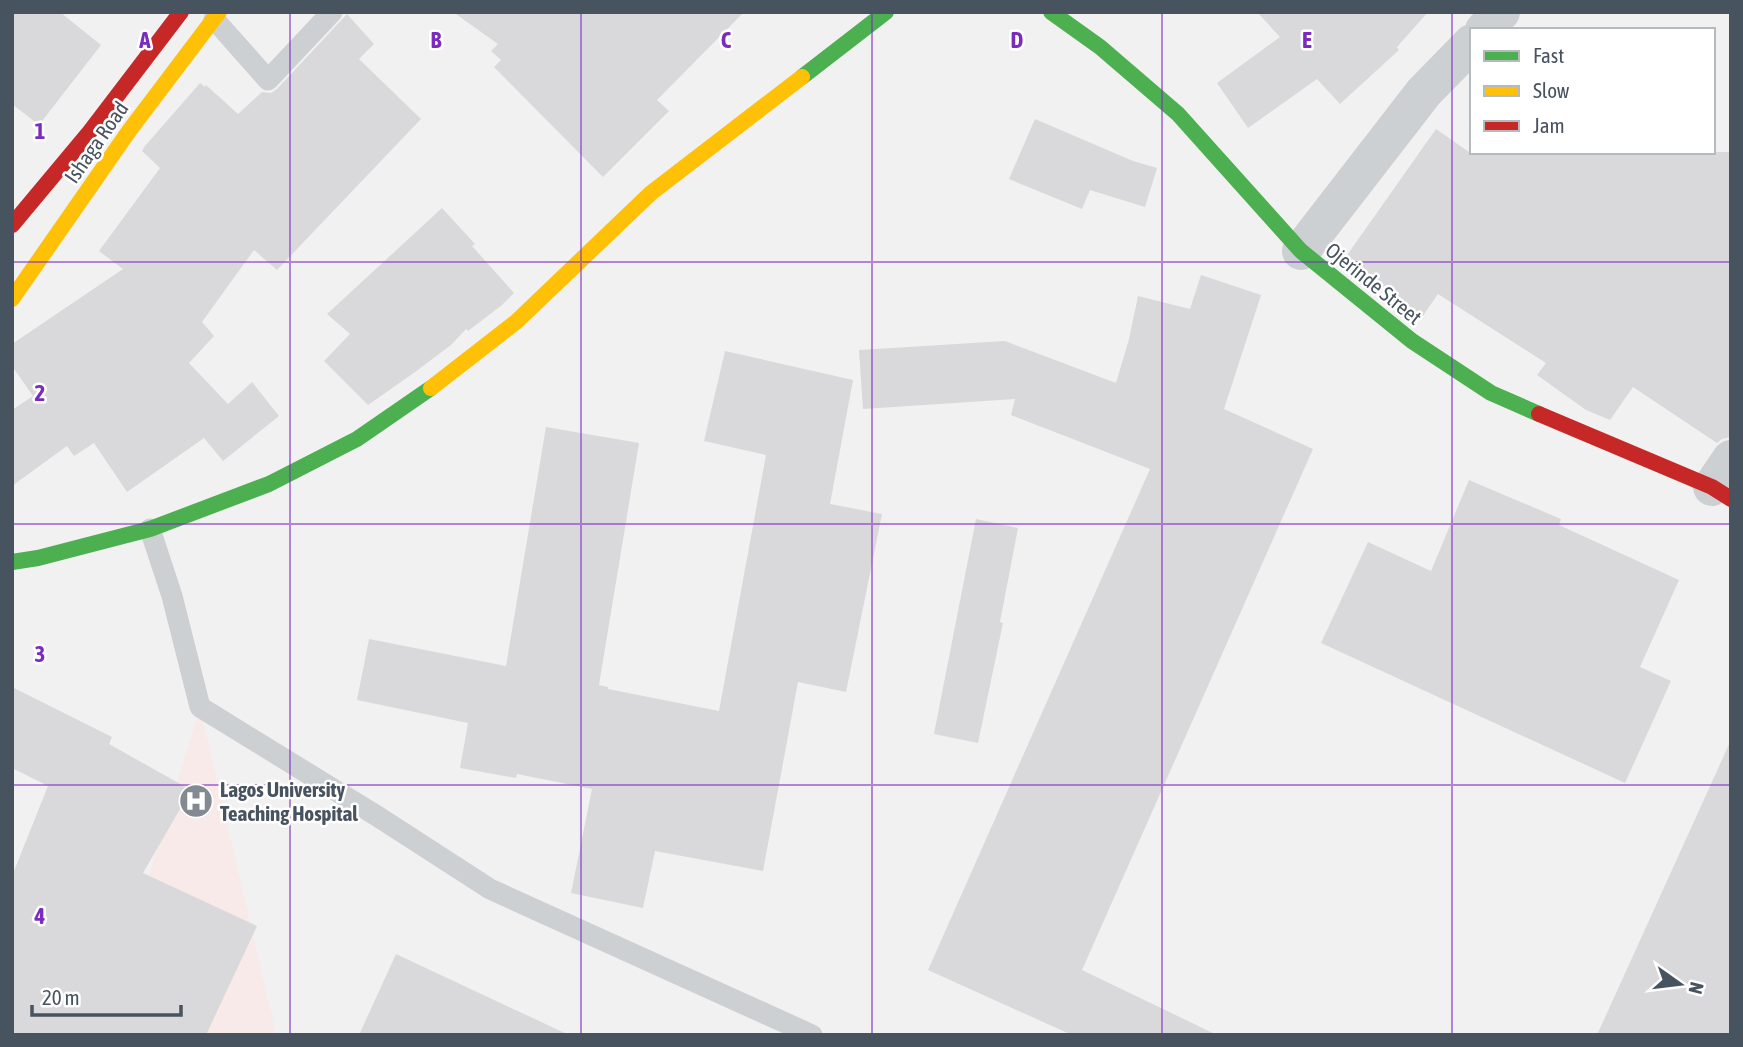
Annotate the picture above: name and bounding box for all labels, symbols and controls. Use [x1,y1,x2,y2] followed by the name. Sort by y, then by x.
[138,27,151,53] text: A
[431,27,442,53] text: B
[721,27,732,53] text: C
[1011,27,1024,53] text: D
[1302,27,1312,53] text: E
[1470,28,1715,154] legend
[1533,43,1564,67] text: Fast
[1533,78,1570,102] text: Slow
[59,97,133,187] street label: Ishaga Road
[1533,113,1565,137] text: Jam
[35,118,46,144] text: 1
[1321,237,1427,329] street label: Ojerinde Street
[35,380,45,406] text: 2
[35,641,45,667] text: 3
[220,777,358,825] place label: Lagos University Teaching Hospital
[177,782,215,820] hospital icon: Lagos University Teaching Hospital
[34,903,46,929] text: 4
[1645,949,1715,1019] north arrow
[32,974,180,1018] scale bar
[1684,980,1709,996] text: N
[42,985,80,1009] text: 20 m

